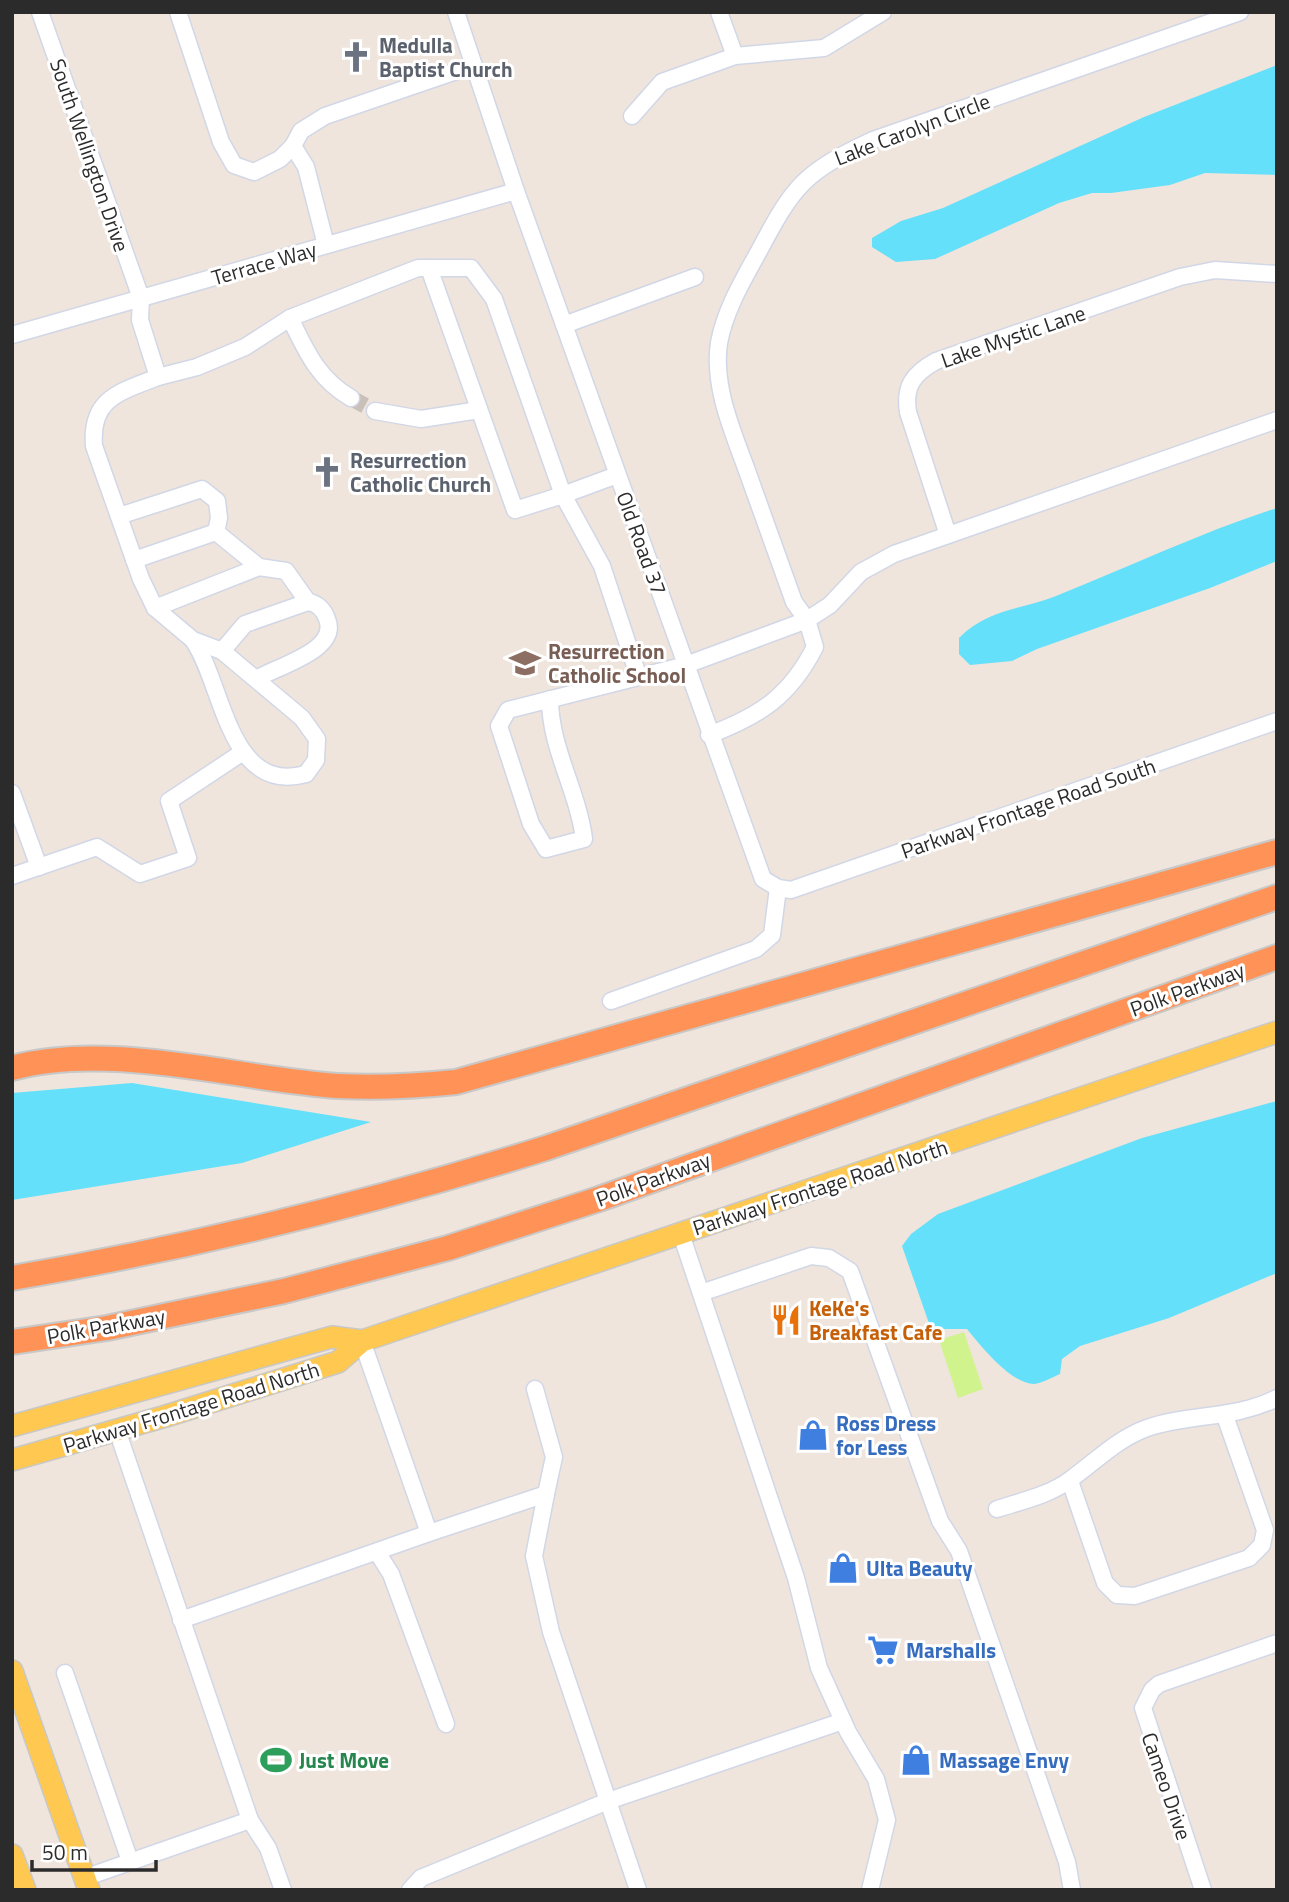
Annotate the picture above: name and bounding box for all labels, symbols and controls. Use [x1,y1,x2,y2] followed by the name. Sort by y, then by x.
[379,29,513,85] place label: Medulla Baptist Church
[339,40,373,74] church icon: Medulla Baptist Church
[42,54,138,256] street label: South Wellington Drive
[830,85,994,173] street label: Lake Carolyn Circle
[208,233,320,293] street label: Terrace Way
[936,296,1090,376] street label: Lake Mystic Lane
[350,444,491,500] place label: Resurrection Catholic Church
[310,455,344,489] church icon: Resurrection Catholic Church
[608,487,676,599] street label: Old Road 37
[548,635,686,691] place label: Resurrection Catholic School
[508,646,542,680] school or university icon: Resurrection Catholic School
[896,749,1160,867] street label: Parkway Frontage Road South
[1125,954,1249,1024] street label: Polk Parkway
[688,1131,952,1243] street label: Parkway Frontage Road North
[591,1144,715,1214] street label: Polk Parkway
[809,1292,943,1348] place label: KeKe's Breakfast Cafe
[44,1300,168,1352] street label: Polk Parkway
[769,1303,803,1337] restaurant icon: KeKe's Breakfast Cafe
[59,1353,323,1461] street label: Parkway Frontage Road North
[836,1407,936,1463] place label: Ross Dress for Less
[796,1418,830,1452] shop icon: Ross Dress for Less
[826,1551,860,1585] shop icon: Ulta Beauty
[866,1552,973,1584] place label: Ulta Beauty
[866,1633,900,1667] supermarket icon: Marshalls
[906,1634,996,1666] place label: Marshalls
[1134,1728,1200,1844] street label: Cameo Drive
[259,1743,293,1777] sports icon: Just Move
[899,1743,933,1777] shop icon: Massage Envy
[299,1744,389,1776] place label: Just Move
[939,1744,1069,1776] place label: Massage Envy
[32,1828,156,1872] scale bar
[42,1836,88,1868] text: 50 m

